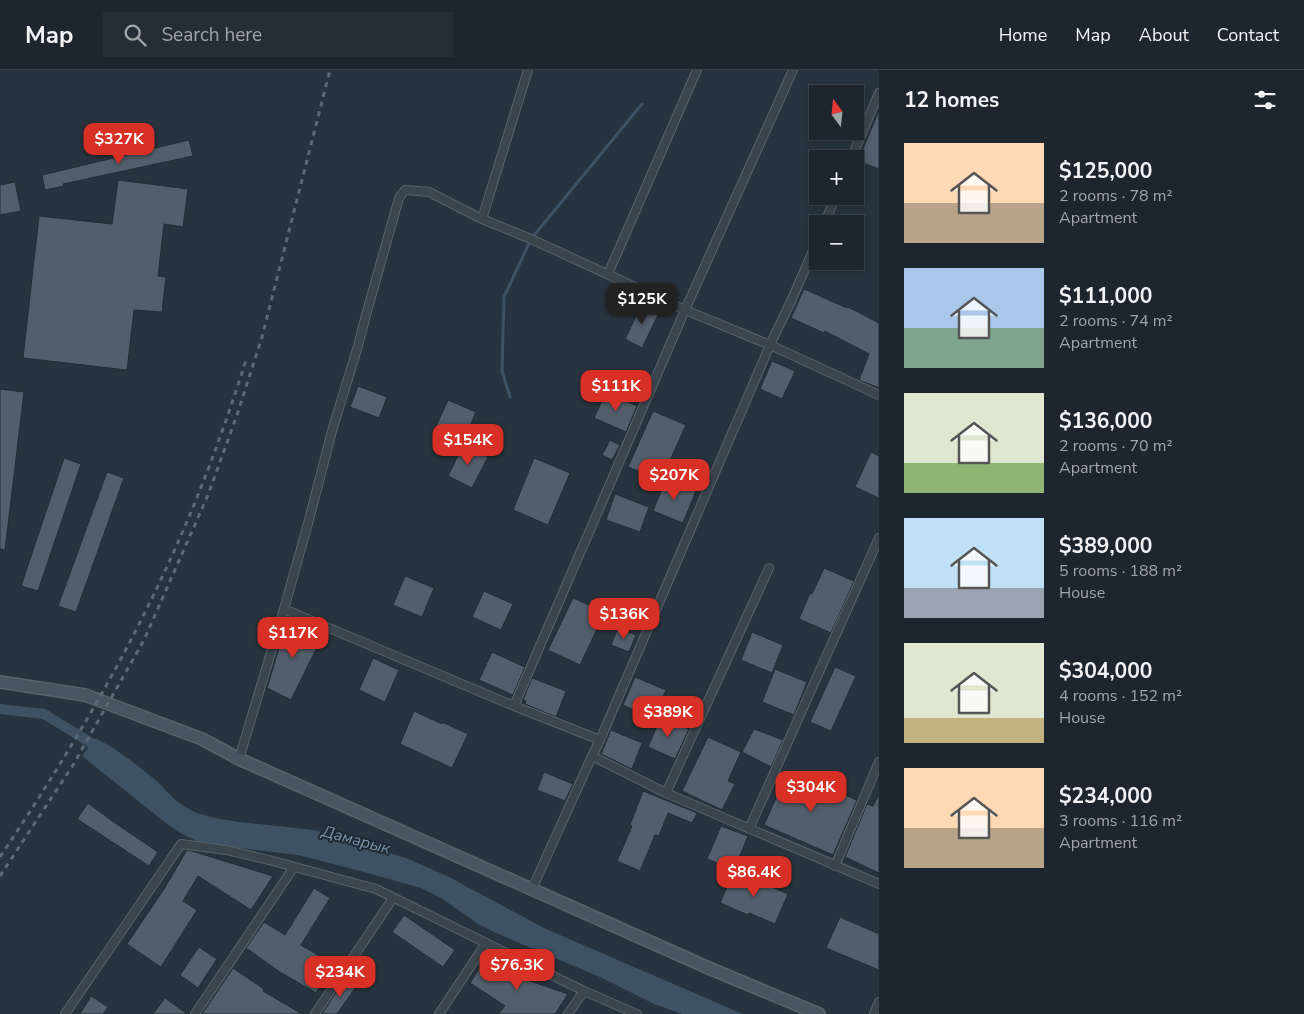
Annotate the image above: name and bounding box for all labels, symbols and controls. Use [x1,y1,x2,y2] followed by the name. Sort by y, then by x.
[103,12,453,57] search box
[25,19,73,51] text: Map
[121,21,149,49] icon: search
[161,22,262,48] text: Search here
[999,23,1047,47] text: Home
[1075,23,1111,47] text: Map
[1139,23,1189,47] text: About
[1217,23,1279,47] text: Contact
[809,85,864,140] north arrow
[809,85,864,270] map controls
[904,86,999,114] text: 12 homes
[1251,86,1279,114] icon: filters
[84,122,154,165] pin: $327K
[94,128,144,150] text: $327K
[809,150,864,205] button: +
[1059,157,1152,185] text: $125,000
[944,163,1004,223] icon: home
[1059,185,1172,207] text: 2 rooms · 78 m²
[1059,207,1137,229] text: Apartment
[809,215,864,270] button: −
[607,282,677,325] pin: $125K
[1059,282,1152,310] text: $111,000
[617,288,667,310] text: $125K
[944,288,1004,348] icon: home
[1059,310,1172,332] text: 2 rooms · 74 m²
[1059,332,1137,354] text: Apartment
[581,370,651,412] pin: $111K
[591,375,641,397] text: $111K
[1059,407,1152,435] text: $136,000
[944,413,1004,473] icon: home
[433,424,503,466] pin: $154K
[443,429,493,451] text: $154K
[1059,435,1172,457] text: 2 rooms · 70 m²
[1059,457,1137,479] text: Apartment
[639,458,709,501] pin: $207K
[649,464,699,486] text: $207K
[1059,532,1152,560] text: $389,000
[944,538,1004,598] icon: home
[1059,560,1182,582] text: 5 rooms · 188 m²
[1059,582,1105,604] text: House
[589,598,659,640] pin: $136K
[599,603,649,625] text: $136K
[258,616,328,659] pin: $117K
[268,622,318,644] text: $117K
[1059,657,1152,685] text: $304,000
[944,663,1004,723] icon: home
[1059,685,1182,707] text: 4 rooms · 152 m²
[633,696,703,738] pin: $389K
[643,701,693,723] text: $389K
[1059,707,1105,729] text: House
[776,770,846,813] pin: $304K
[786,776,836,798] text: $304K
[1059,782,1152,810] text: $234,000
[944,788,1004,848] icon: home
[1059,810,1182,832] text: 3 rooms · 116 m²
[318,820,393,860] water label: Дамарык
[1059,832,1137,854] text: Apartment
[713,856,795,898] pin: $86.4K
[728,861,781,883] text: $86.4K
[476,948,558,991] pin: $76.3K
[491,954,544,976] text: $76.3K
[305,956,375,998] pin: $234K
[315,961,365,983] text: $234K

